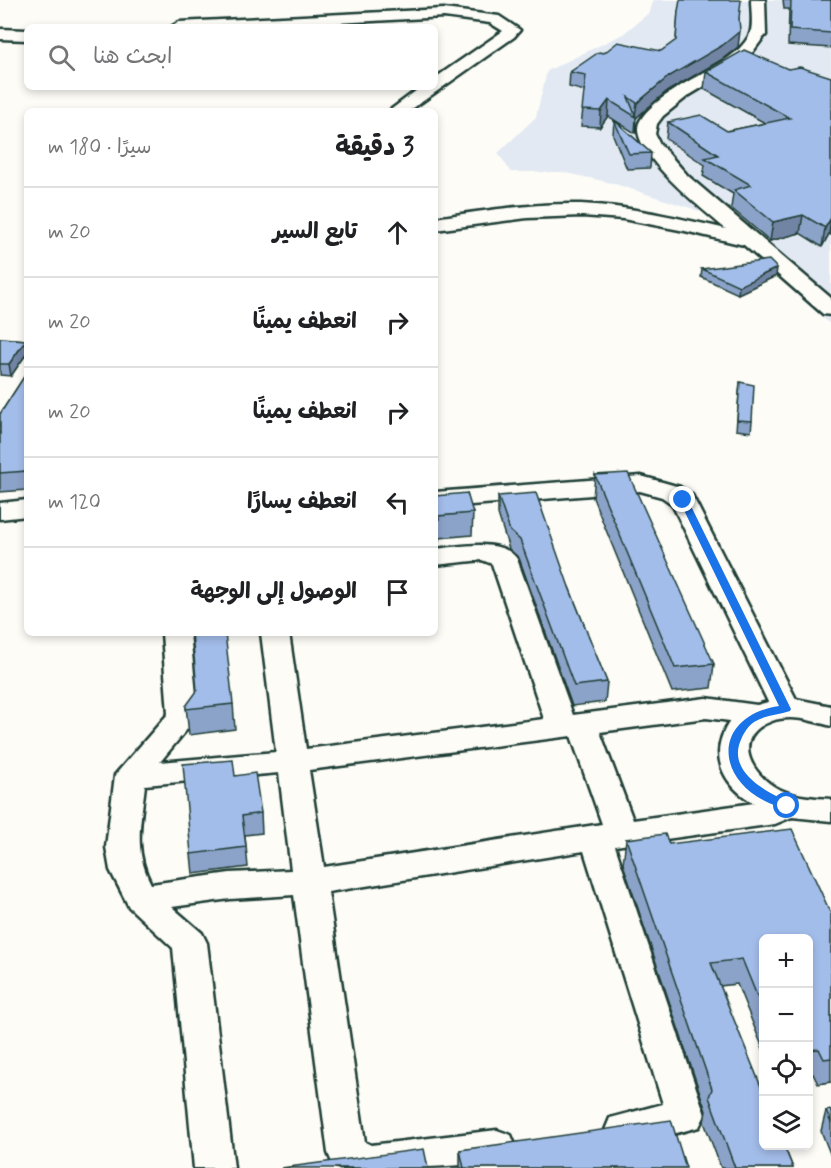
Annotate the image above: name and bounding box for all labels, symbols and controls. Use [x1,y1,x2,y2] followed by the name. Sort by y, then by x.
[24,24,438,90] search box
[45,41,78,74] icon: search
[93,43,173,71] text: ابحث هنا
[335,131,414,165] text: 3 دقيقة
[48,134,151,161] text: سيرًا · 180 m
[381,216,414,249] icon: ahead
[273,218,357,246] text: تابع السير
[48,219,91,246] text: 20 m
[381,306,414,339] icon: right
[253,308,357,336] text: انعطف يمينًا
[48,309,91,336] text: 20 m
[381,396,414,429] icon: right
[253,398,357,426] text: انعطف يمينًا
[48,399,91,426] text: 20 m
[381,486,414,519] icon: left
[669,486,695,512] route end
[247,488,357,516] text: انعطف يسارًا
[48,489,101,516] text: 120 m
[381,576,414,609] icon: arrive
[190,578,357,606] text: الوصول إلى الوجهة
[773,792,799,818] route start
[759,934,813,1150] map controls
[759,934,813,988] button: +
[759,988,813,1042] button: −
[759,1042,813,1096] button: locate
[759,1096,813,1150] button: layers

